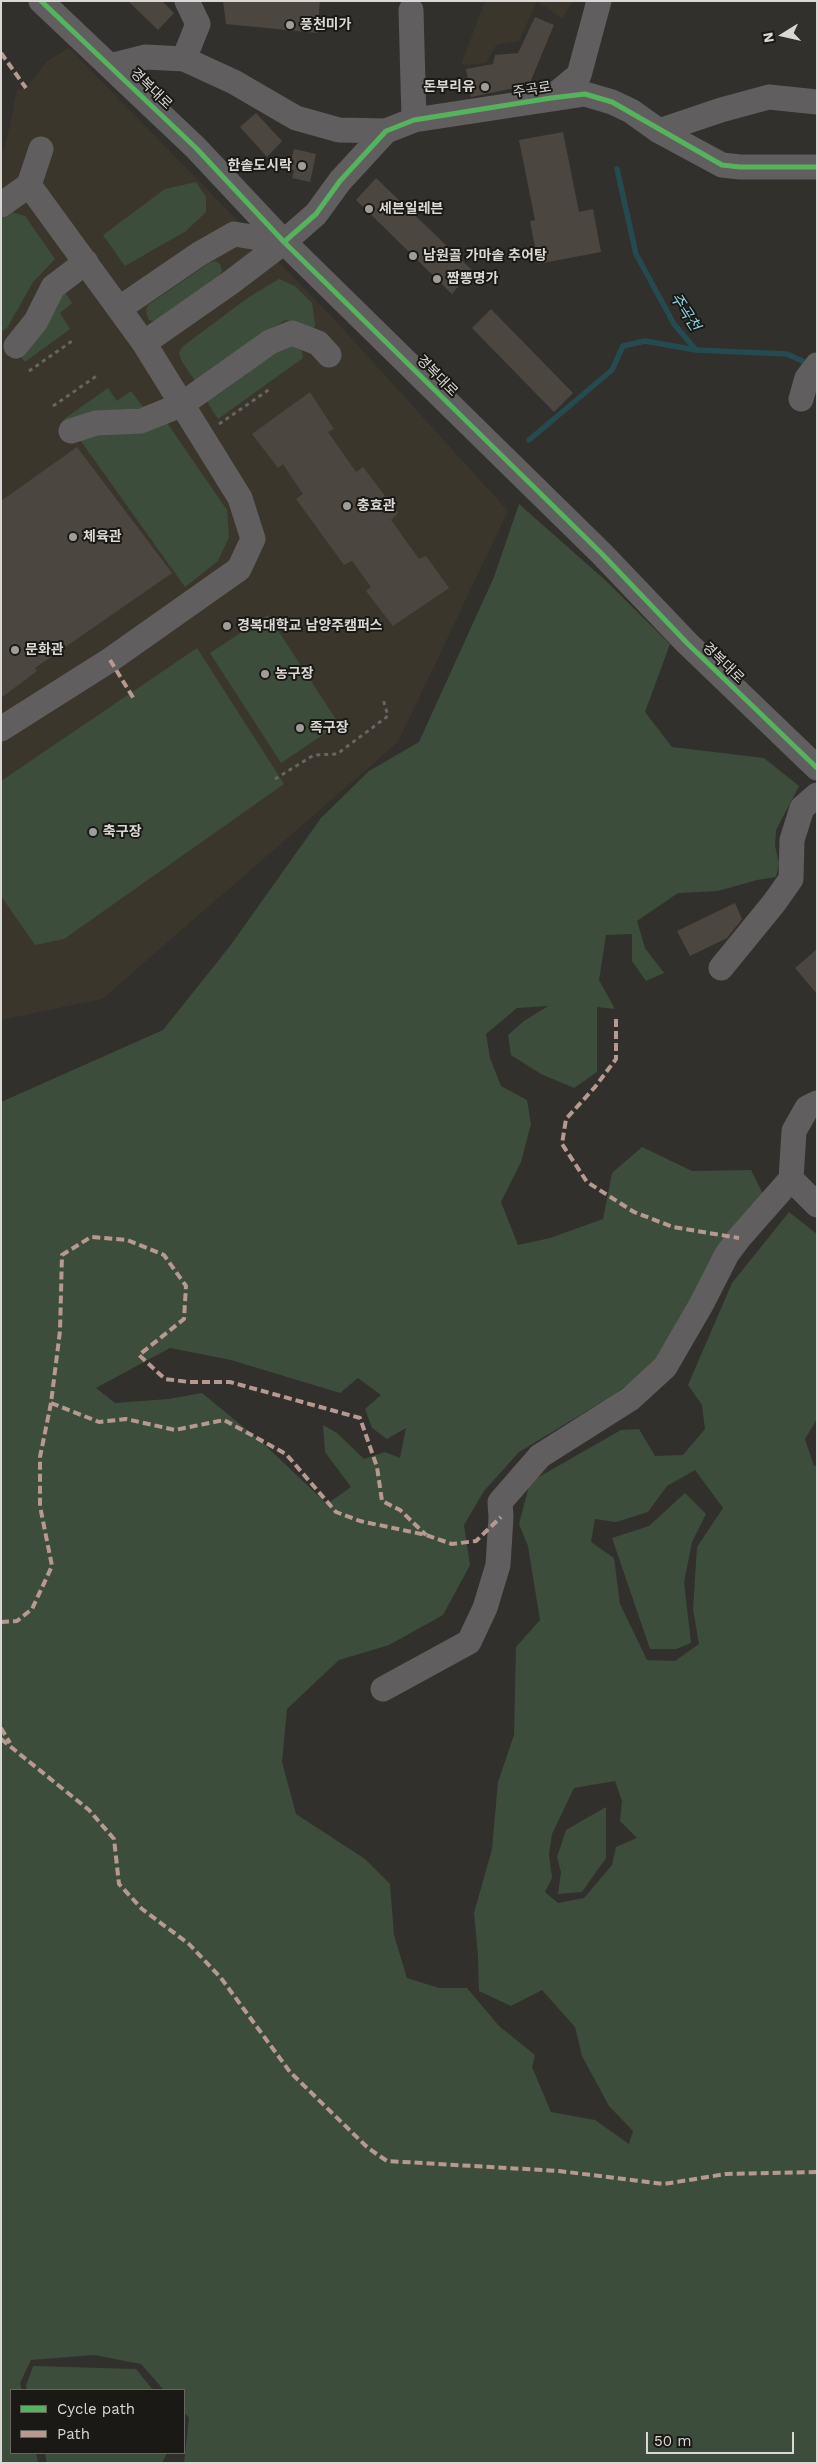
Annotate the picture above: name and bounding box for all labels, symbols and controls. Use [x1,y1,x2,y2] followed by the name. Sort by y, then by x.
[758,10,808,60] north arrow
[300,17,352,33] place label: 풍천미가
[284,19,296,31] marker: 풍천미가
[759,31,777,44] text: N
[127,65,175,113] street label: 경복대로
[423,79,475,95] place label: 돈부리유
[512,79,552,101] street label: 주곡로
[479,81,491,93] marker: 돈부리유
[228,158,292,174] place label: 한솥도시락
[296,160,308,172] marker: 한솥도시락
[379,201,443,217] place label: 세븐일레븐
[363,203,375,215] marker: 세븐일레븐
[423,248,547,264] place label: 남원골 가마솥 추어탕
[407,250,419,262] marker: 남원골 가마솥 추어탕
[447,271,499,287] place label: 짬뽕명가
[431,273,443,285] marker: 짬뽕명가
[666,290,704,334] water label: 주곡천
[413,352,461,400] street label: 경복대로
[357,498,396,514] place label: 충효관
[341,500,353,512] marker: 충효관
[83,529,122,545] place label: 체육관
[67,531,79,543] marker: 체육관
[237,618,383,634] place label: 경복대학교 남양주캠퍼스
[221,620,233,632] marker: 경복대학교 남양주캠퍼스
[699,639,747,687] street label: 경복대로
[25,642,64,658] place label: 문화관
[9,644,21,656] marker: 문화관
[275,666,314,682] place label: 농구장
[259,668,271,680] marker: 농구장
[310,720,349,736] place label: 족구장
[294,722,306,734] marker: 족구장
[103,824,142,840] place label: 축구장
[87,826,99,838] marker: 축구장
[10,2389,185,2454] legend
[57,2400,135,2418] text: Cycle path
[648,2422,796,2454] scale bar
[57,2425,90,2443] text: Path
[654,2432,691,2450] text: 50 m

